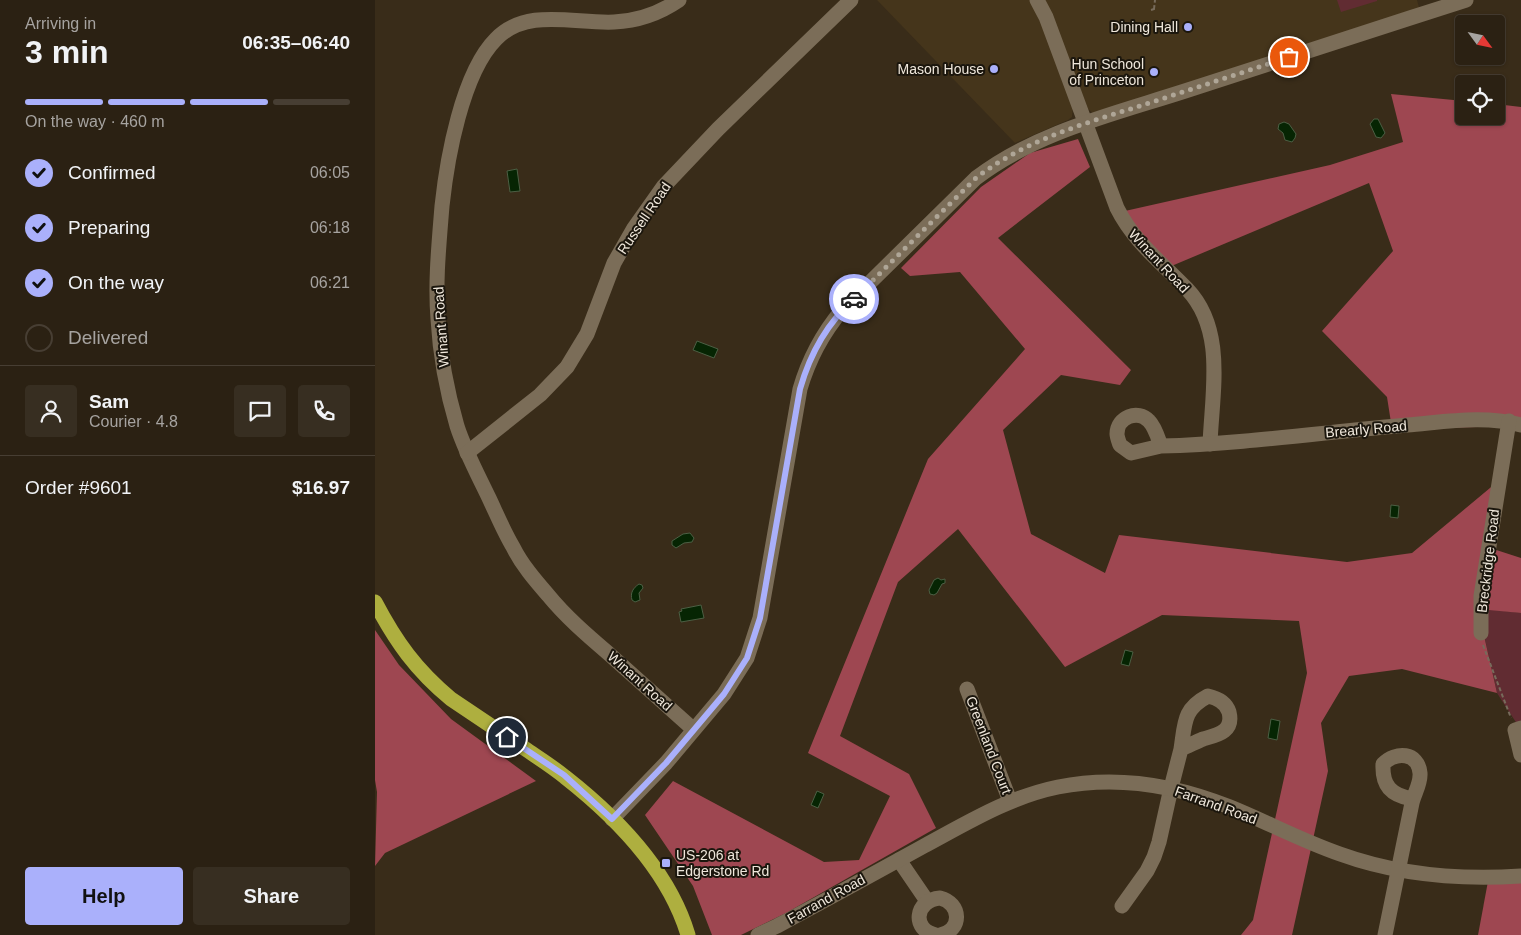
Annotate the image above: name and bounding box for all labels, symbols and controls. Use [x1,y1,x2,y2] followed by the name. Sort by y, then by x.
[25,15,96,32] text: Arriving in
[1455,15,1505,65] north arrow
[1455,15,1505,125] map controls
[1110,19,1178,35] place label: Dining Hall
[1182,21,1194,33] marker: Dining Hall
[242,32,350,53] text: 06:35–06:40
[25,34,109,70] text: 3 min
[1268,36,1310,78] pin
[1275,43,1303,71] icon: bag
[1069,56,1144,88] place label: Hun School of Princeton
[898,61,984,77] place label: Mason House
[988,63,1000,75] marker: Mason House
[1148,66,1160,78] marker: Hun School of Princeton
[1455,75,1505,125] button: locate
[25,113,165,130] text: On the way · 460 m
[25,159,53,187] icon: check
[68,162,156,183] text: Confirmed
[310,164,350,181] text: 06:05
[614,179,674,257] street label: Russell Road
[25,214,53,242] icon: check
[68,217,150,238] text: Preparing
[310,219,350,236] text: 06:18
[1126,226,1192,296] street label: Winant Road
[25,269,53,297] icon: check
[68,272,164,293] text: On the way
[310,274,350,291] text: 06:21
[829,274,879,324] courier
[840,285,868,313] icon: car
[430,286,452,368] street label: Winant Road
[68,327,148,348] text: Delivered
[25,385,77,437] button: person
[234,385,286,437] button: chat
[298,385,350,437] button: phone
[89,391,129,412] text: Sam
[89,413,178,430] text: Courier · 4.8
[1325,417,1407,441] street label: Brearly Road
[25,477,132,498] text: Order #9601
[292,477,350,498] text: $16.97
[1474,508,1502,614] street label: Breckridge Road
[605,648,675,714] street label: Winant Road
[963,694,1015,796] street label: Greenland Court
[486,716,528,758] pin
[493,723,521,751] icon: home
[1173,783,1259,827] street label: Farrand Road
[676,847,769,879] place label: US-206 at Edgerstone Rd
[660,857,672,869] marker: US-206 at Edgerstone Rd
[25,867,183,925] button: Help
[193,867,350,925] button: Share
[784,871,868,927] street label: Farrand Road

